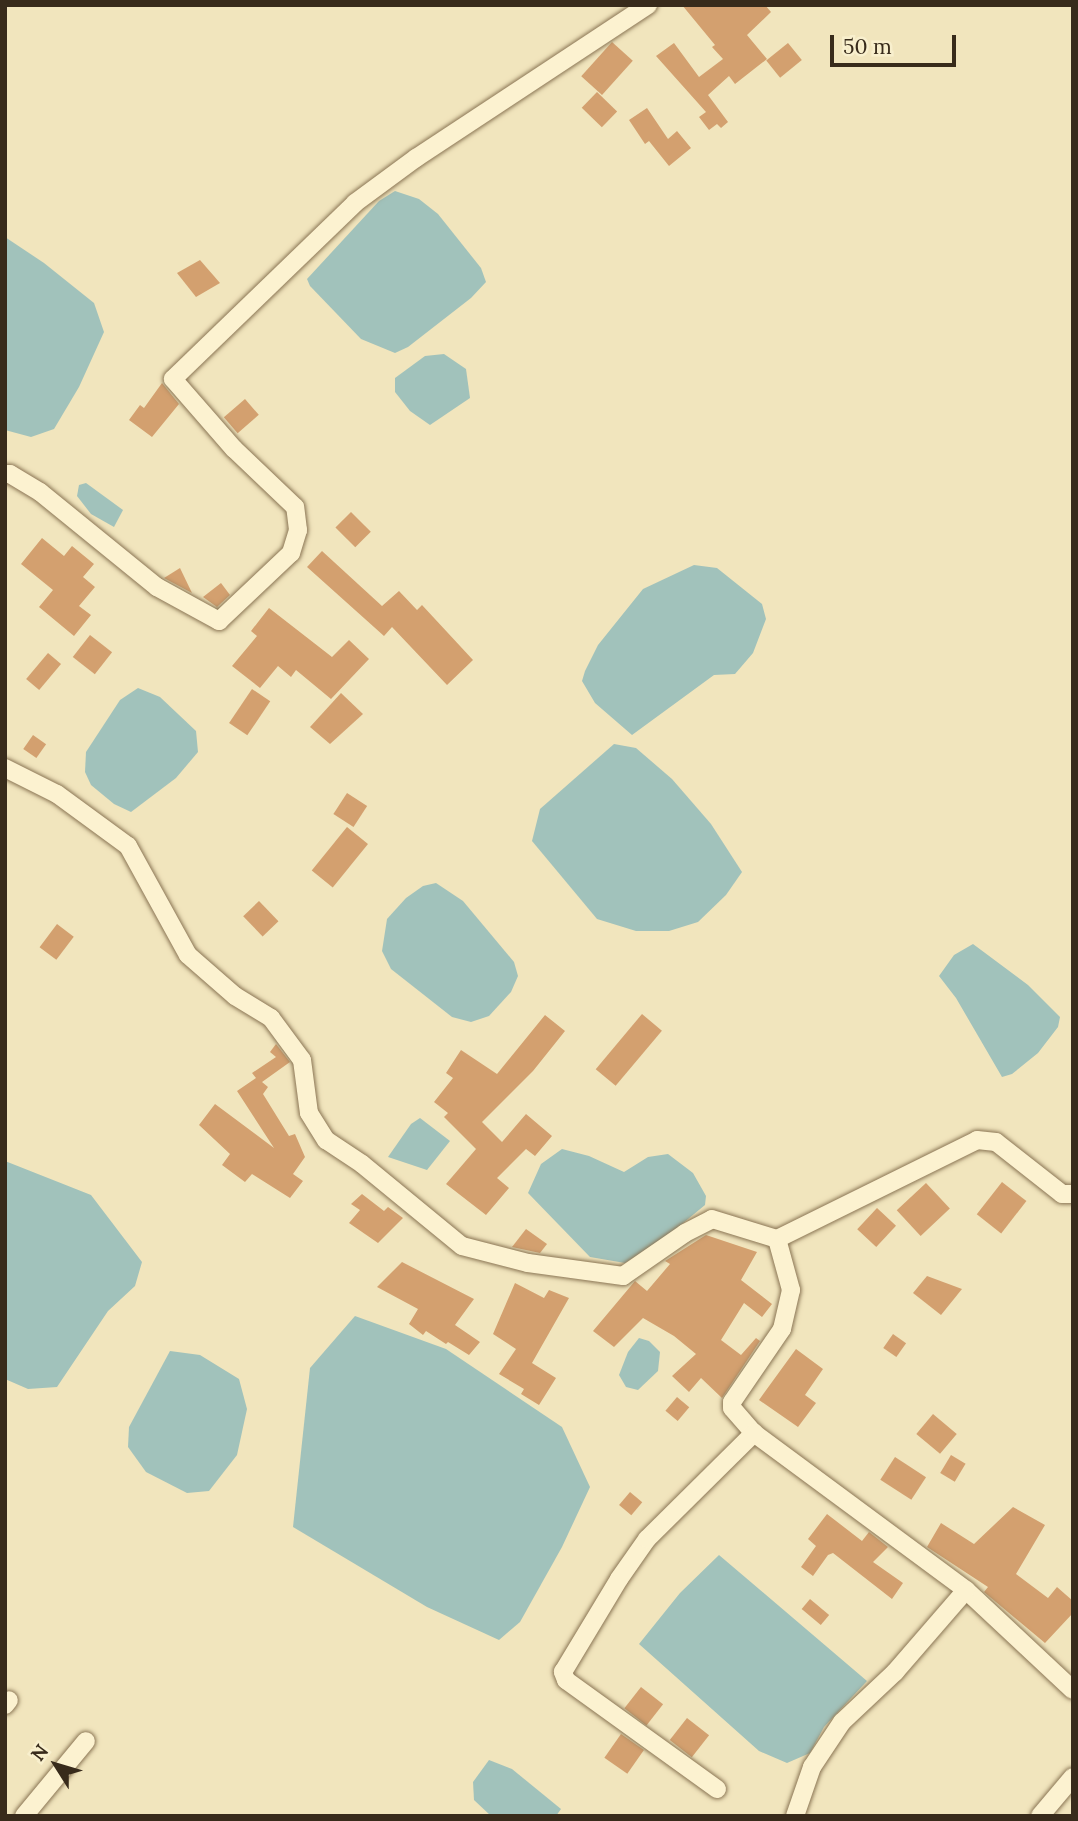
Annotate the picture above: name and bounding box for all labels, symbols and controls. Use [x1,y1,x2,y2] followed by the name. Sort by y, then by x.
[833,21,959,65] scale bar
[843,33,892,60] text: 50 m
[21,1730,91,1800] north arrow
[25,1739,53,1765] text: N

